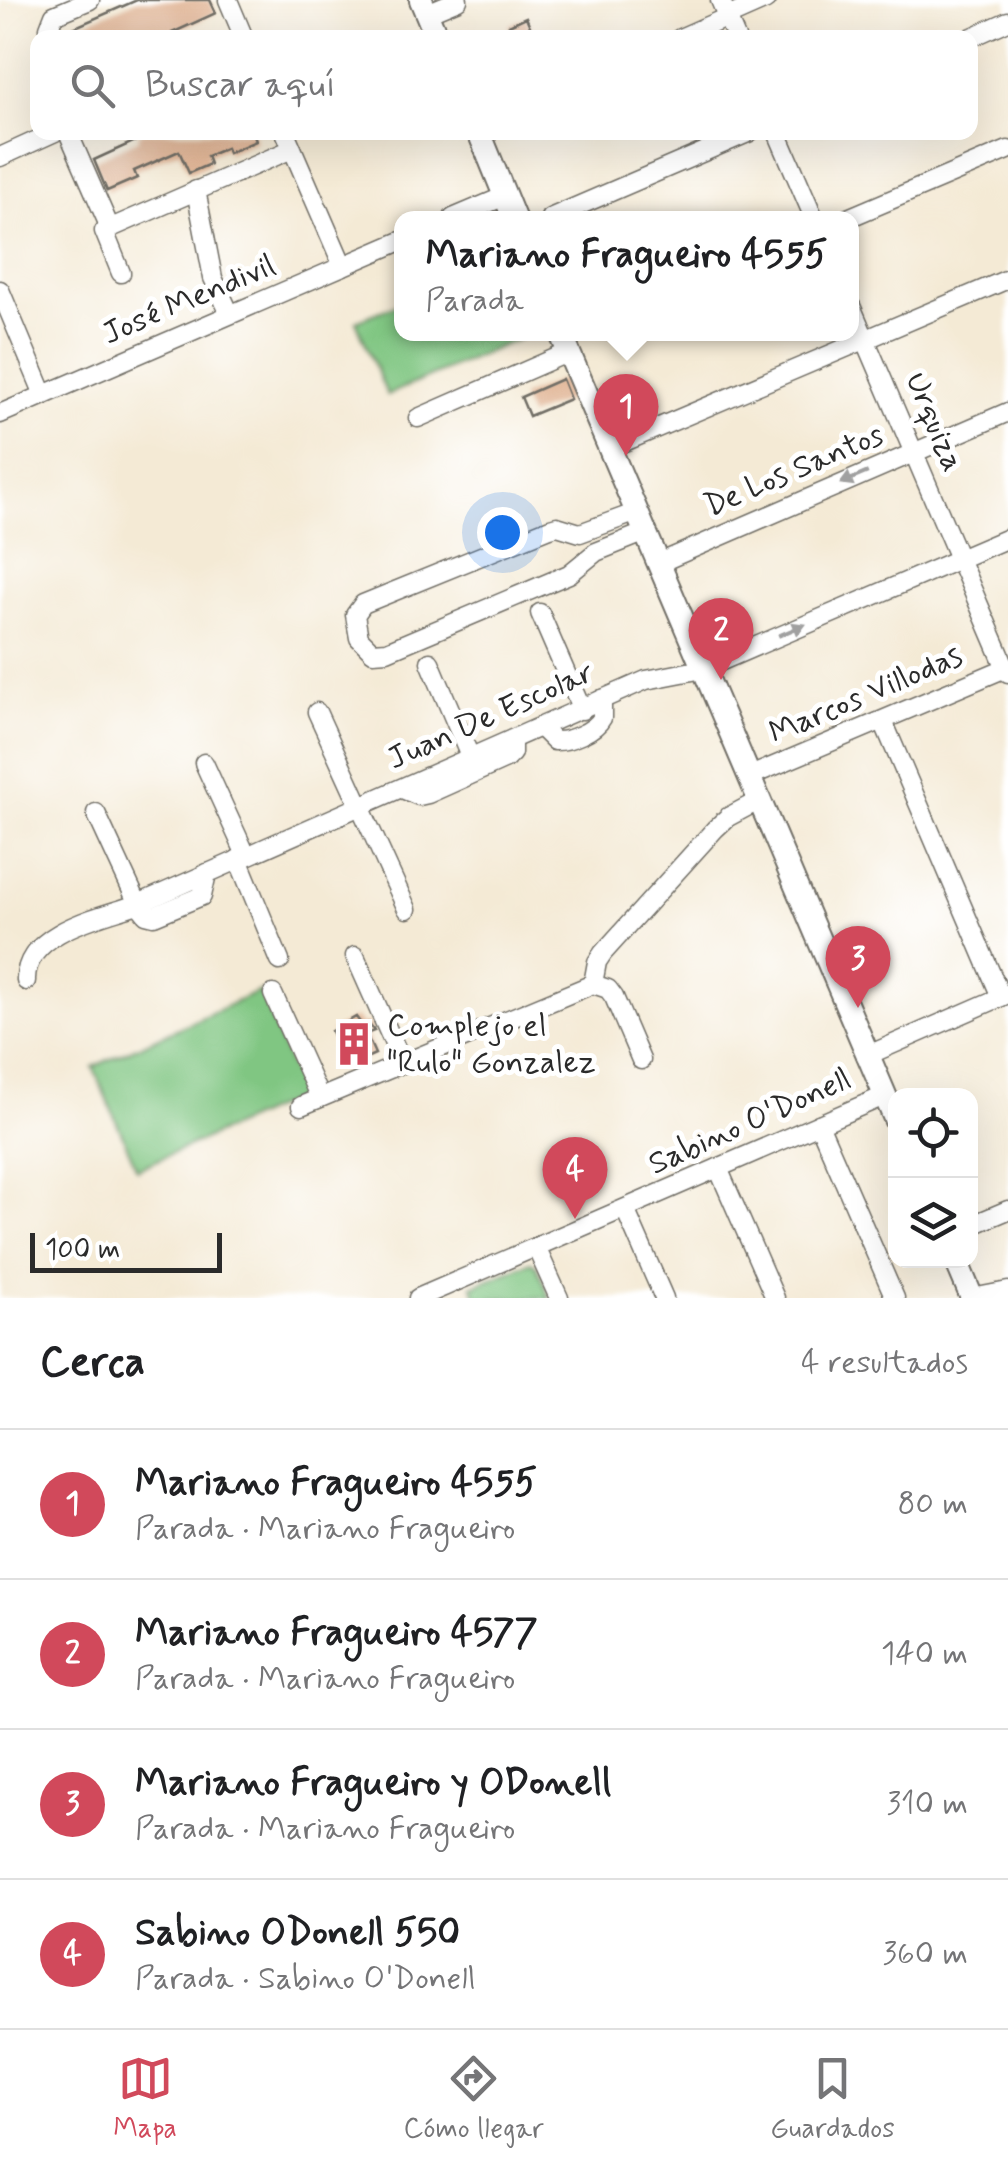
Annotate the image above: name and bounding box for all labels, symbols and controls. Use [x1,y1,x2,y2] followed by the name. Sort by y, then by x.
[30,30,978,140] search box
[65,58,120,113] icon: search
[145,61,336,110] text: Buscar aquí
[394,211,859,341] popup
[425,231,828,280] text: Mariano Fragueiro 4555
[96,245,282,355] street label: José Mendivil
[425,280,524,322] text: Parada
[894,366,974,478] street label: Urquiza
[594,374,658,456] pin: 1
[698,414,890,528] street label: De Los Santos
[839,470,869,486] one-way arrow
[477,507,528,558] your location
[688,598,754,680] pin: 2
[777,622,807,638] one-way arrow
[763,635,969,755] street label: Marcos Villodas
[381,652,601,780] street label: Juan De Escolar
[826,926,890,1008] pin: 3
[387,1005,596,1084] place label: Complejo el "Rulo" Gonzalez
[330,1020,378,1068] building icon: Complejo el "Rulo" Gonzalez
[642,1059,858,1185] street label: Sabino O'Donell
[888,1088,978,1268] map controls
[888,1088,978,1178] button: locate
[542,1136,608,1219] pin: 4
[888,1178,978,1268] button: layers
[30,1228,222,1272] scale bar
[45,1232,120,1269] text: 100 m
[40,1336,145,1391] text: Cerca
[801,1342,968,1384] text: 4 resultados
[135,1459,537,1508] text: Mariano Fragueiro 4555
[65,1483,80,1525] text: 1
[898,1483,968,1525] text: 80 m
[135,1508,515,1550] text: Parada · Mariano Fragueiro
[135,1609,538,1658] text: Mariano Fragueiro 4577
[65,1633,80,1675] text: 2
[881,1633,968,1675] text: 140 m
[135,1658,515,1700] text: Parada · Mariano Fragueiro
[135,1759,611,1808] text: Mariano Fragueiro y ODonell
[65,1783,80,1825] text: 3
[886,1783,968,1825] text: 310 m
[135,1808,515,1850] text: Parada · Mariano Fragueiro
[135,1909,460,1958] text: Sabino ODonell 550
[63,1933,82,1975] text: 4
[882,1933,968,1975] text: 360 m
[135,1958,476,2000] text: Parada · Sabino O'Donell
[113,2051,177,2148] tab: Mapa
[404,2051,544,2148] tab: Cómo llegar
[770,2051,895,2148] tab: Guardados

